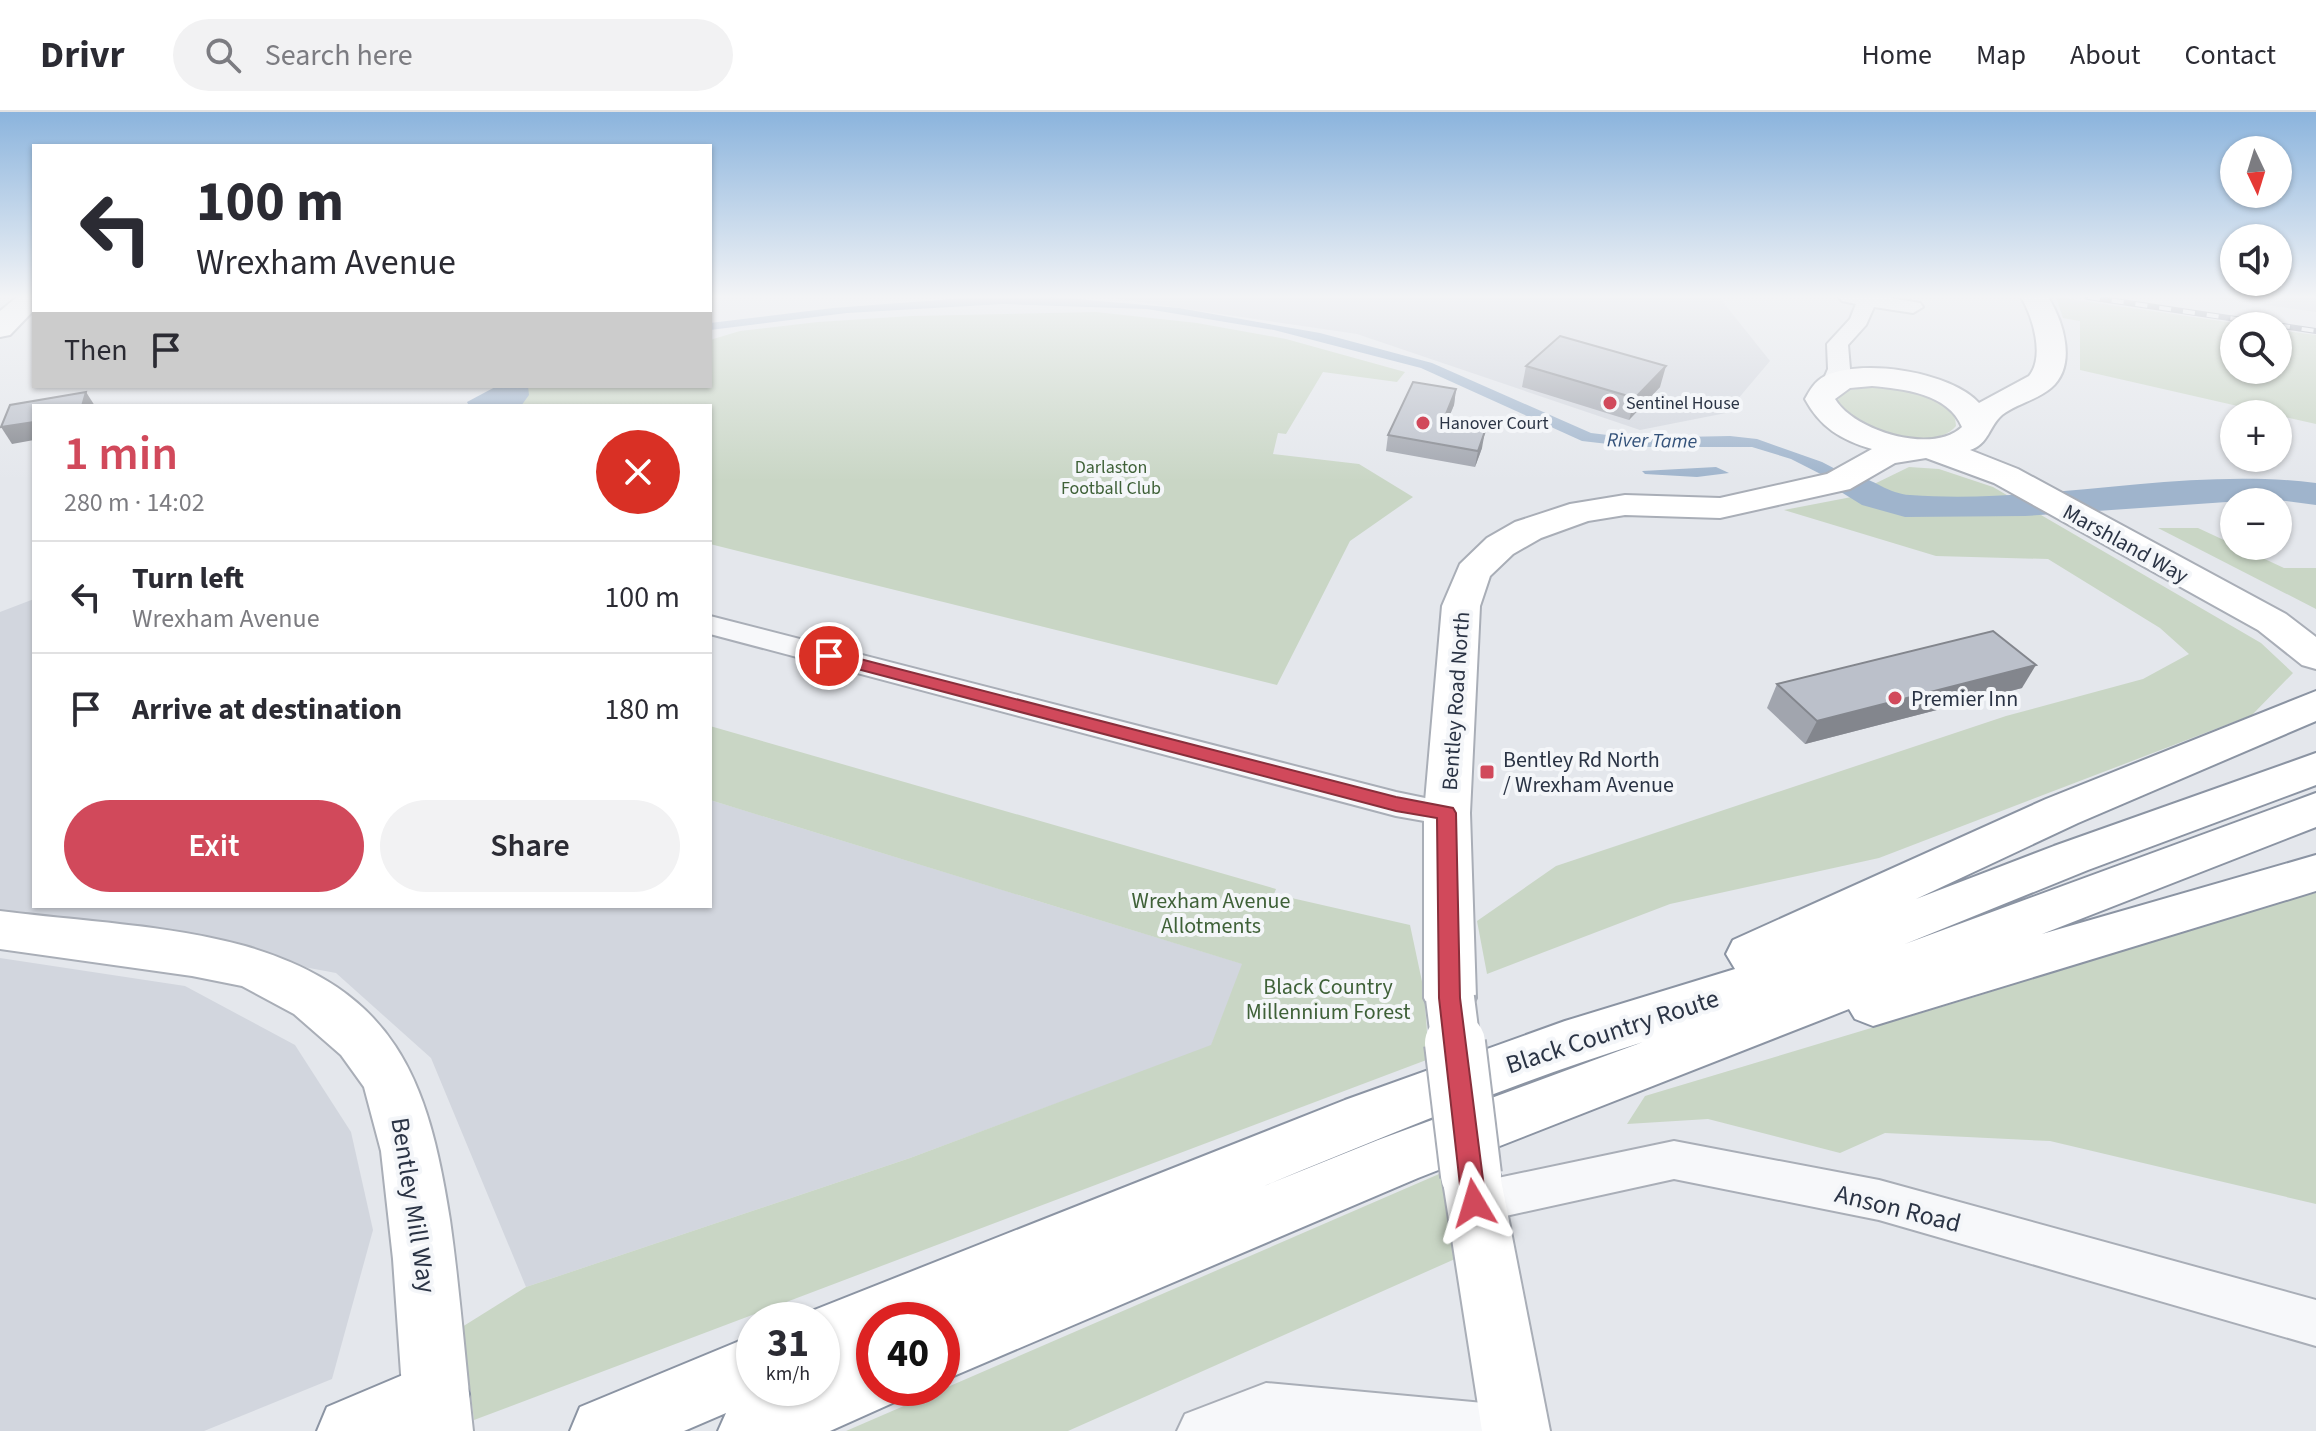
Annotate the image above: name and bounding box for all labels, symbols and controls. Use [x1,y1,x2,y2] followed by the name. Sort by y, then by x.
[173,19,733,91] search box
[40,28,125,82] text: Drivr
[201,33,245,77] icon: search
[265,34,413,77] text: Search here
[1861,35,1932,75] text: Home
[1976,35,2026,75] text: Map
[2070,35,2141,75] text: About
[2185,35,2276,75] text: Contact
[2220,136,2292,208] north arrow
[2220,136,2292,560] map controls
[196,163,344,242] text: 100 m
[64,176,168,280] icon: left
[2220,224,2292,296] button: sound
[196,237,456,288] text: Wrexham Avenue
[2220,312,2292,384] button: search
[144,328,188,372] icon: arrive
[64,329,128,372] text: Then
[1626,391,1740,416] place label: Sentinel House
[1601,394,1619,412] marker: Sentinel House
[2220,400,2292,472] button: +
[1439,411,1549,436] place label: Hanover Court
[1414,414,1432,432] marker: Hanover Court
[64,420,178,488] text: 1 min
[1607,426,1697,456] water label: River Tame
[596,430,680,514] button: close
[1061,455,1161,501] park label: Darlaston Football Club
[64,484,205,521] text: 280 m · 14:02
[2220,488,2292,560] button: −
[2057,496,2195,592] street label: Marshland Way
[132,557,244,600] text: Turn left
[64,575,108,619] icon: left
[604,576,680,619] text: 100 m
[132,600,320,637] text: Wrexham Avenue
[1434,610,1478,792] street label: Bentley Road North
[795,622,863,690] pin
[807,634,851,678] icon: arrive
[1911,683,2018,715] place label: Premier Inn
[64,687,108,731] icon: arrive
[132,688,402,731] text: Arrive at destination
[604,688,680,731] text: 180 m
[1886,689,1904,707] marker: Premier Inn
[1503,744,1674,801] place label: Bentley Rd North / Wrexham Avenue
[1478,763,1496,781] marker: Bentley Rd North / Wrexham Avenue
[64,800,364,892] button: Exit
[380,800,680,892] button: Share
[1132,885,1290,942] park label: Wrexham Avenue Allotments
[1246,971,1411,1028] park label: Black Country Millennium Forest
[1501,980,1724,1083] street label: Black Country Route
[381,1115,446,1295] street label: Bentley Mill Way
[1432,1161,1516,1245] position arrow
[1831,1175,1965,1242] street label: Anson Road
[856,1302,960,1406] speed limit sign: 40
[767,1315,809,1372] text: 31
[766,1360,810,1388] text: km/h

